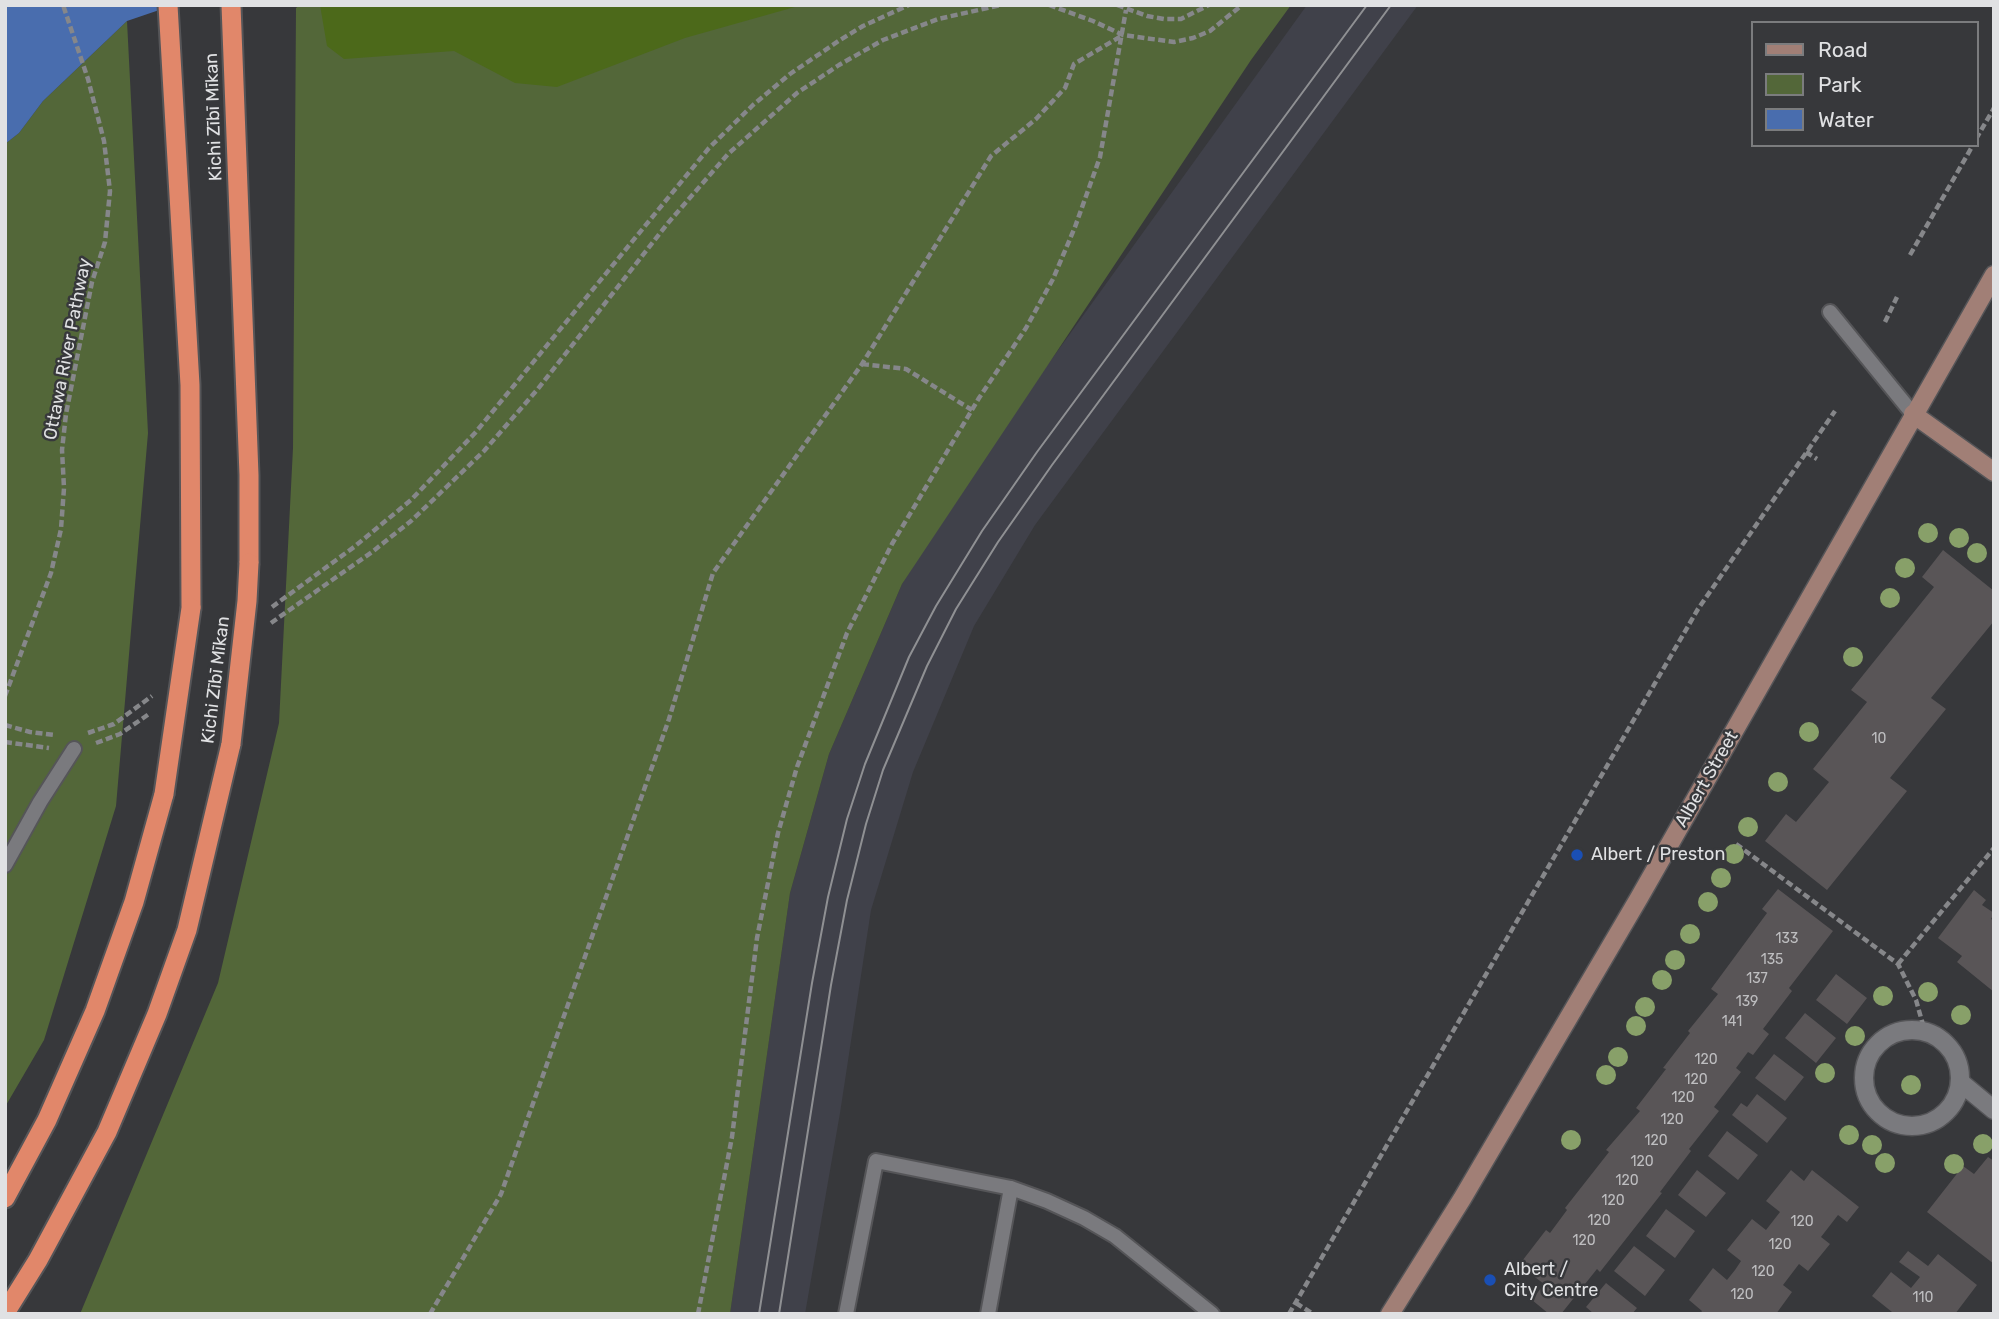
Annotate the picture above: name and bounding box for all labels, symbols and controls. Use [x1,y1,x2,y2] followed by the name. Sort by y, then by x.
[1750,21,1978,147] legend
[1818,37,1868,62] text: Road
[201,53,227,181] street label: Kichi Zībī Mīkan
[1818,72,1862,97] text: Park
[1818,107,1874,132] text: Water
[40,256,96,442] street label: Ottawa River Pathway
[197,615,235,745] street label: Kichi Zībī Mīkan
[1671,727,1743,831] street label: Albert Street
[1872,731,1886,747] house number: 10
[1591,844,1725,866] place label: Albert / Preston
[1569,847,1585,863] marker: Albert / Preston
[1776,931,1798,947] house number: 133
[1761,952,1783,968] house number: 135
[1746,971,1768,987] house number: 137
[1736,994,1758,1010] house number: 139
[1722,1014,1742,1030] house number: 141
[1694,1052,1718,1068] house number: 120
[1684,1072,1708,1088] house number: 120
[1671,1090,1695,1106] house number: 120
[1660,1112,1684,1128] house number: 120
[1644,1133,1668,1149] house number: 120
[1630,1154,1654,1170] house number: 120
[1615,1173,1639,1189] house number: 120
[1601,1193,1625,1209] house number: 120
[1587,1213,1611,1229] house number: 120
[1790,1214,1814,1230] house number: 120
[1572,1233,1596,1249] house number: 120
[1768,1237,1792,1253] house number: 120
[1504,1259,1598,1302] place label: Albert / City Centre
[1751,1264,1775,1280] house number: 120
[1482,1272,1498,1288] marker: Albert / City Centre
[1730,1287,1754,1303] house number: 120
[1913,1290,1933,1306] house number: 110

